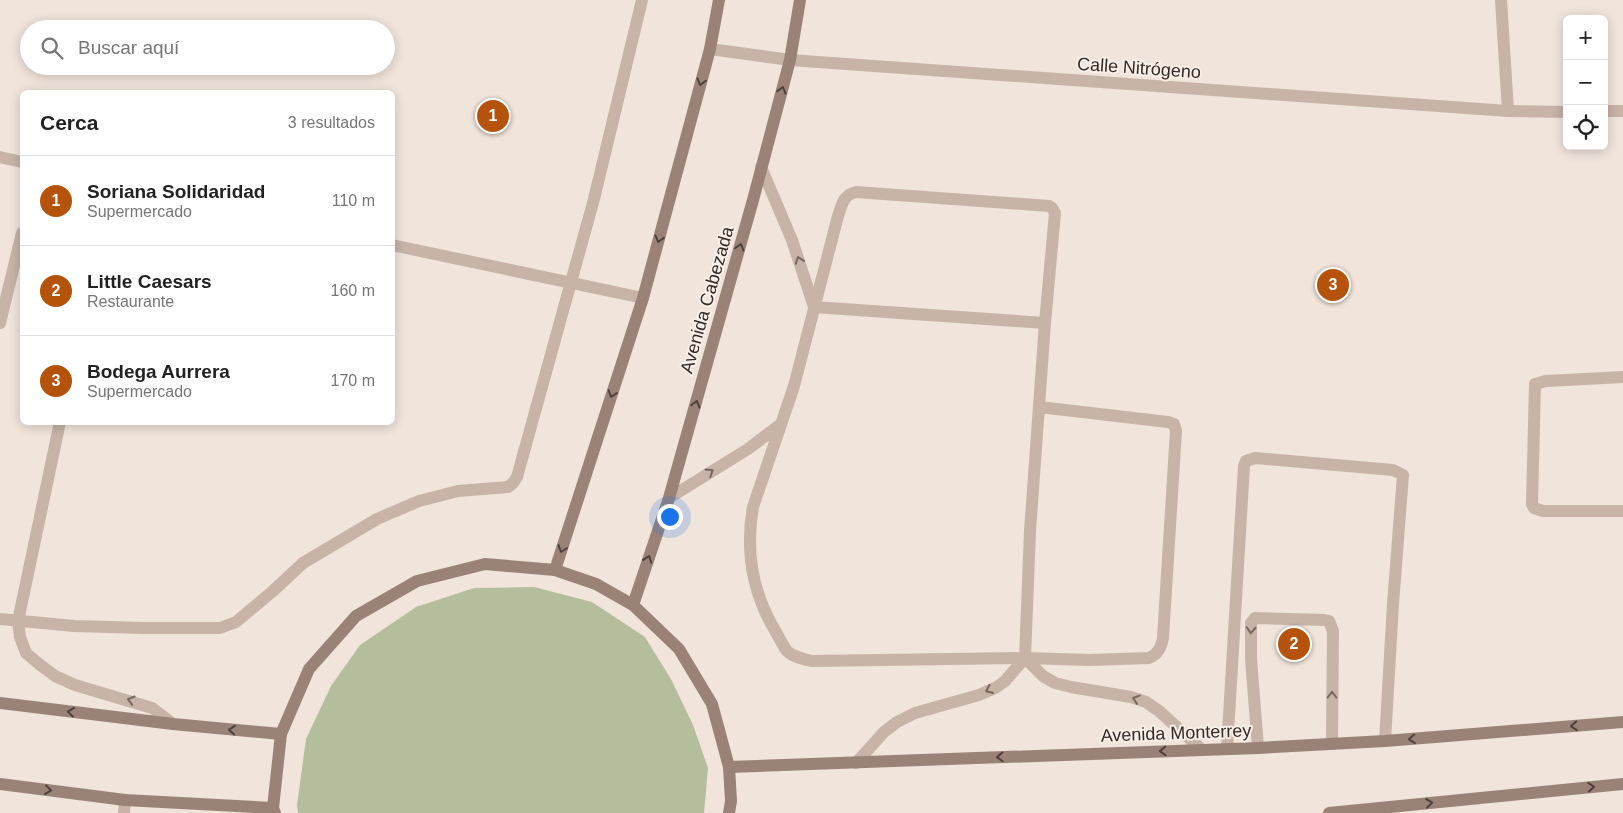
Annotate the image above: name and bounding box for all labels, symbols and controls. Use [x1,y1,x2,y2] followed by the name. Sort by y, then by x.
[1563,15,1608,150] map controls
[1563,15,1608,60] button: +
[20,20,395,75] search box
[38,34,66,62] icon: search
[78,37,179,58] text: Buscar aquí
[1076,54,1202,82] street label: Calle Nitrógeno
[1563,60,1608,105] button: −
[696,77,707,86] one-way arrow
[776,87,786,95] one-way arrow
[477,97,509,135] pin: 1
[1563,105,1608,150] button: locate
[40,111,98,134] text: Cerca
[288,114,375,131] text: 3 resultados
[87,181,265,202] text: Soriana Solidaridad
[52,192,60,209] text: 1
[332,192,375,209] text: 110 m
[87,203,192,220] text: Supermercado
[676,223,738,376] street label: Avenida Cabezada
[654,234,665,243] one-way arrow
[734,243,745,252] one-way arrow
[795,256,805,265] one-way arrow
[1317,266,1349,304] pin: 3
[87,271,212,292] text: Little Caesars
[52,282,60,299] text: 2
[331,282,375,299] text: 160 m
[87,293,174,310] text: Restaurante
[87,361,230,382] text: Bodega Aurrera
[52,372,60,389] text: 3
[331,372,375,389] text: 170 m
[87,383,192,400] text: Supermercado
[608,390,618,398] one-way arrow
[690,400,700,408] one-way arrow
[705,469,714,479] one-way arrow
[657,504,683,530] your location
[558,544,568,553] one-way arrow
[643,555,653,564] one-way arrow
[1278,625,1310,663] pin: 2
[1246,627,1257,635] one-way arrow
[985,684,994,695] one-way arrow
[1327,691,1337,698] one-way arrow
[1132,695,1140,705] one-way arrow
[127,696,135,706] one-way arrow
[66,707,74,718] one-way arrow
[1100,720,1252,746] street label: Avenida Monterrey
[1570,721,1578,732] one-way arrow
[228,724,236,735] one-way arrow
[1408,733,1416,744] one-way arrow
[1158,745,1166,756] one-way arrow
[996,752,1004,762] one-way arrow
[1587,782,1595,793] one-way arrow
[45,784,53,795] one-way arrow
[1426,798,1434,809] one-way arrow

